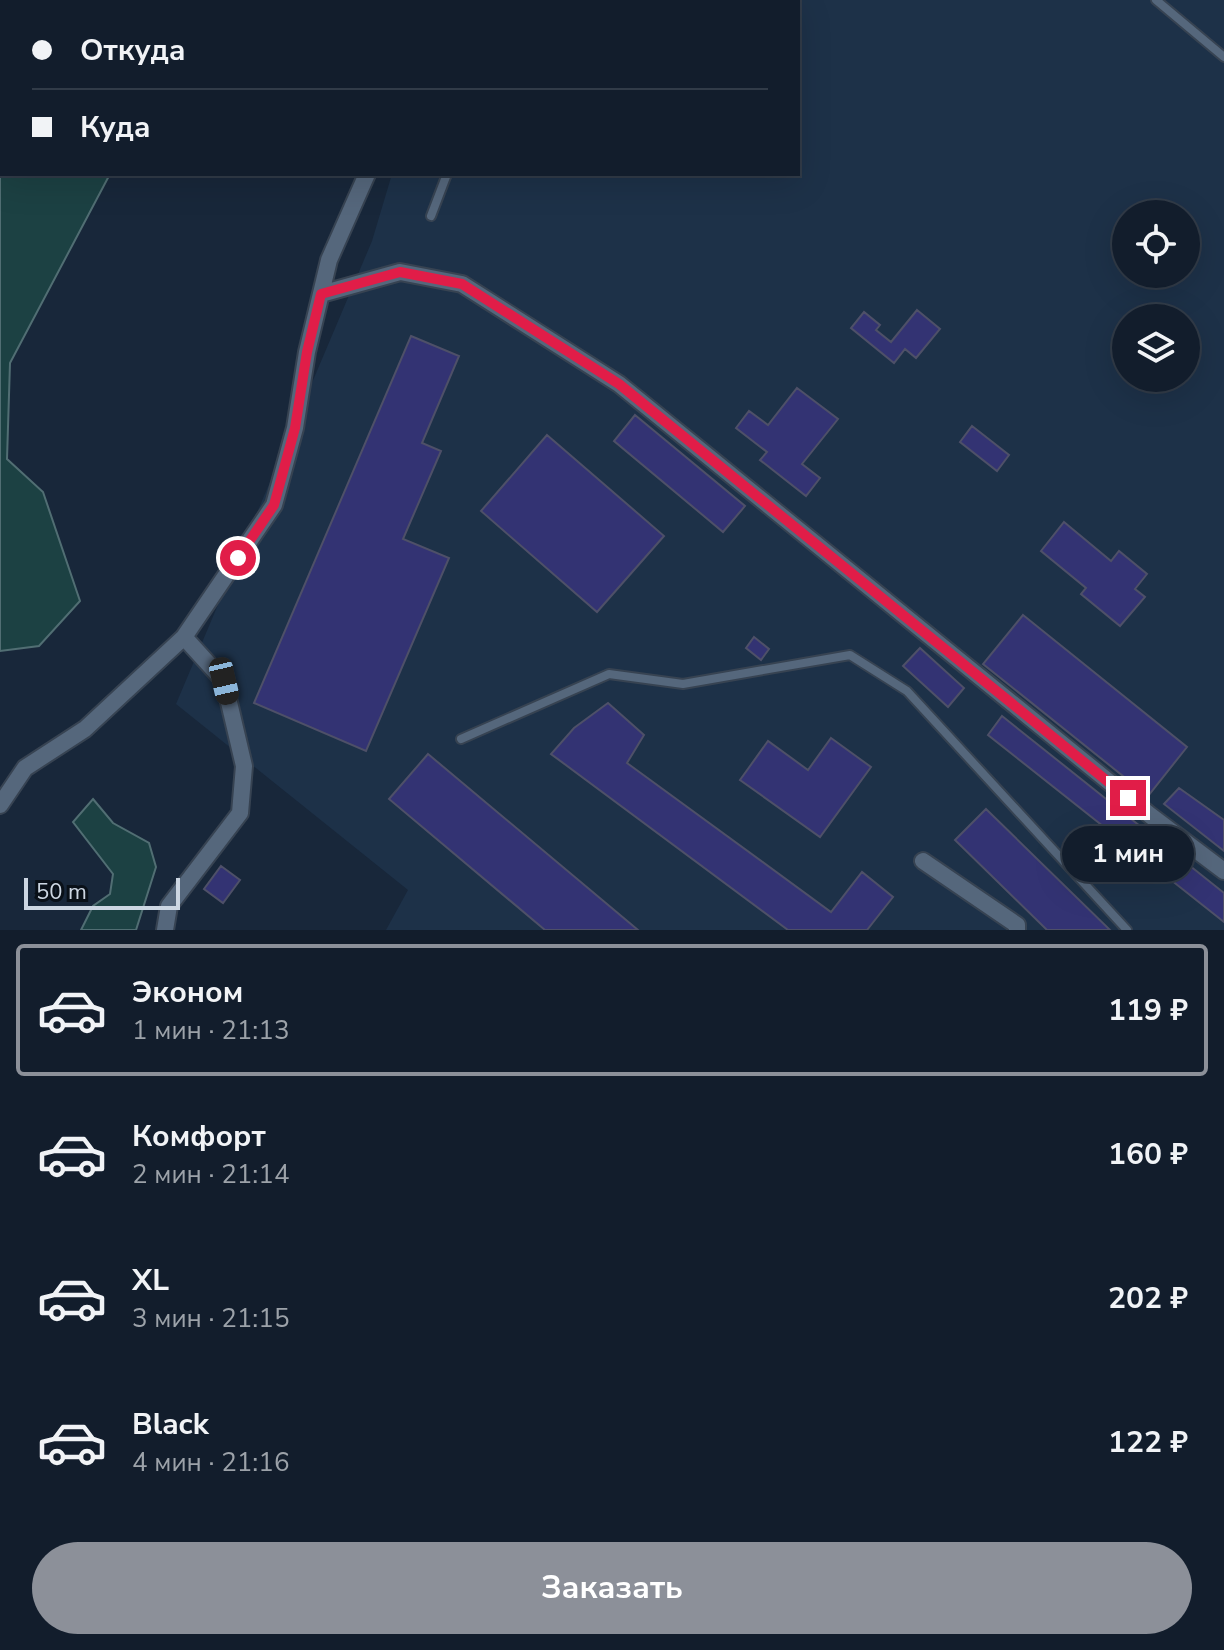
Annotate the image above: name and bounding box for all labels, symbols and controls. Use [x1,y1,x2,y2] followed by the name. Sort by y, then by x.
[80,30,186,71] text: Откуда
[80,107,151,148] text: Куда
[1112,200,1200,392] map controls
[1112,200,1200,288] button: locate
[1112,304,1200,392] button: layers
[220,540,256,576] route start
[207,655,241,707] car
[1110,780,1146,816] route end
[1062,826,1194,882] callout: 1 мин
[1092,836,1164,871] text: 1 мин
[24,874,180,910] scale bar
[36,877,87,907] text: 50 m
[132,972,243,1013] text: Эконом
[36,974,108,1046] icon: car
[1108,990,1188,1031] text: 119 ₽
[132,1013,289,1048] text: 1 мин · 21:13
[132,1116,266,1157] text: Комфорт
[36,1118,108,1190] icon: car
[1108,1134,1188,1175] text: 160 ₽
[132,1157,289,1192] text: 2 мин · 21:14
[132,1260,169,1301] text: XL
[36,1262,108,1334] icon: car
[1108,1278,1188,1319] text: 202 ₽
[132,1301,289,1336] text: 3 мин · 21:15
[132,1404,209,1445] text: Black
[36,1406,108,1478] icon: car
[1108,1422,1188,1463] text: 122 ₽
[132,1445,289,1480] text: 4 мин · 21:16
[32,1542,1192,1634] button: Заказать

